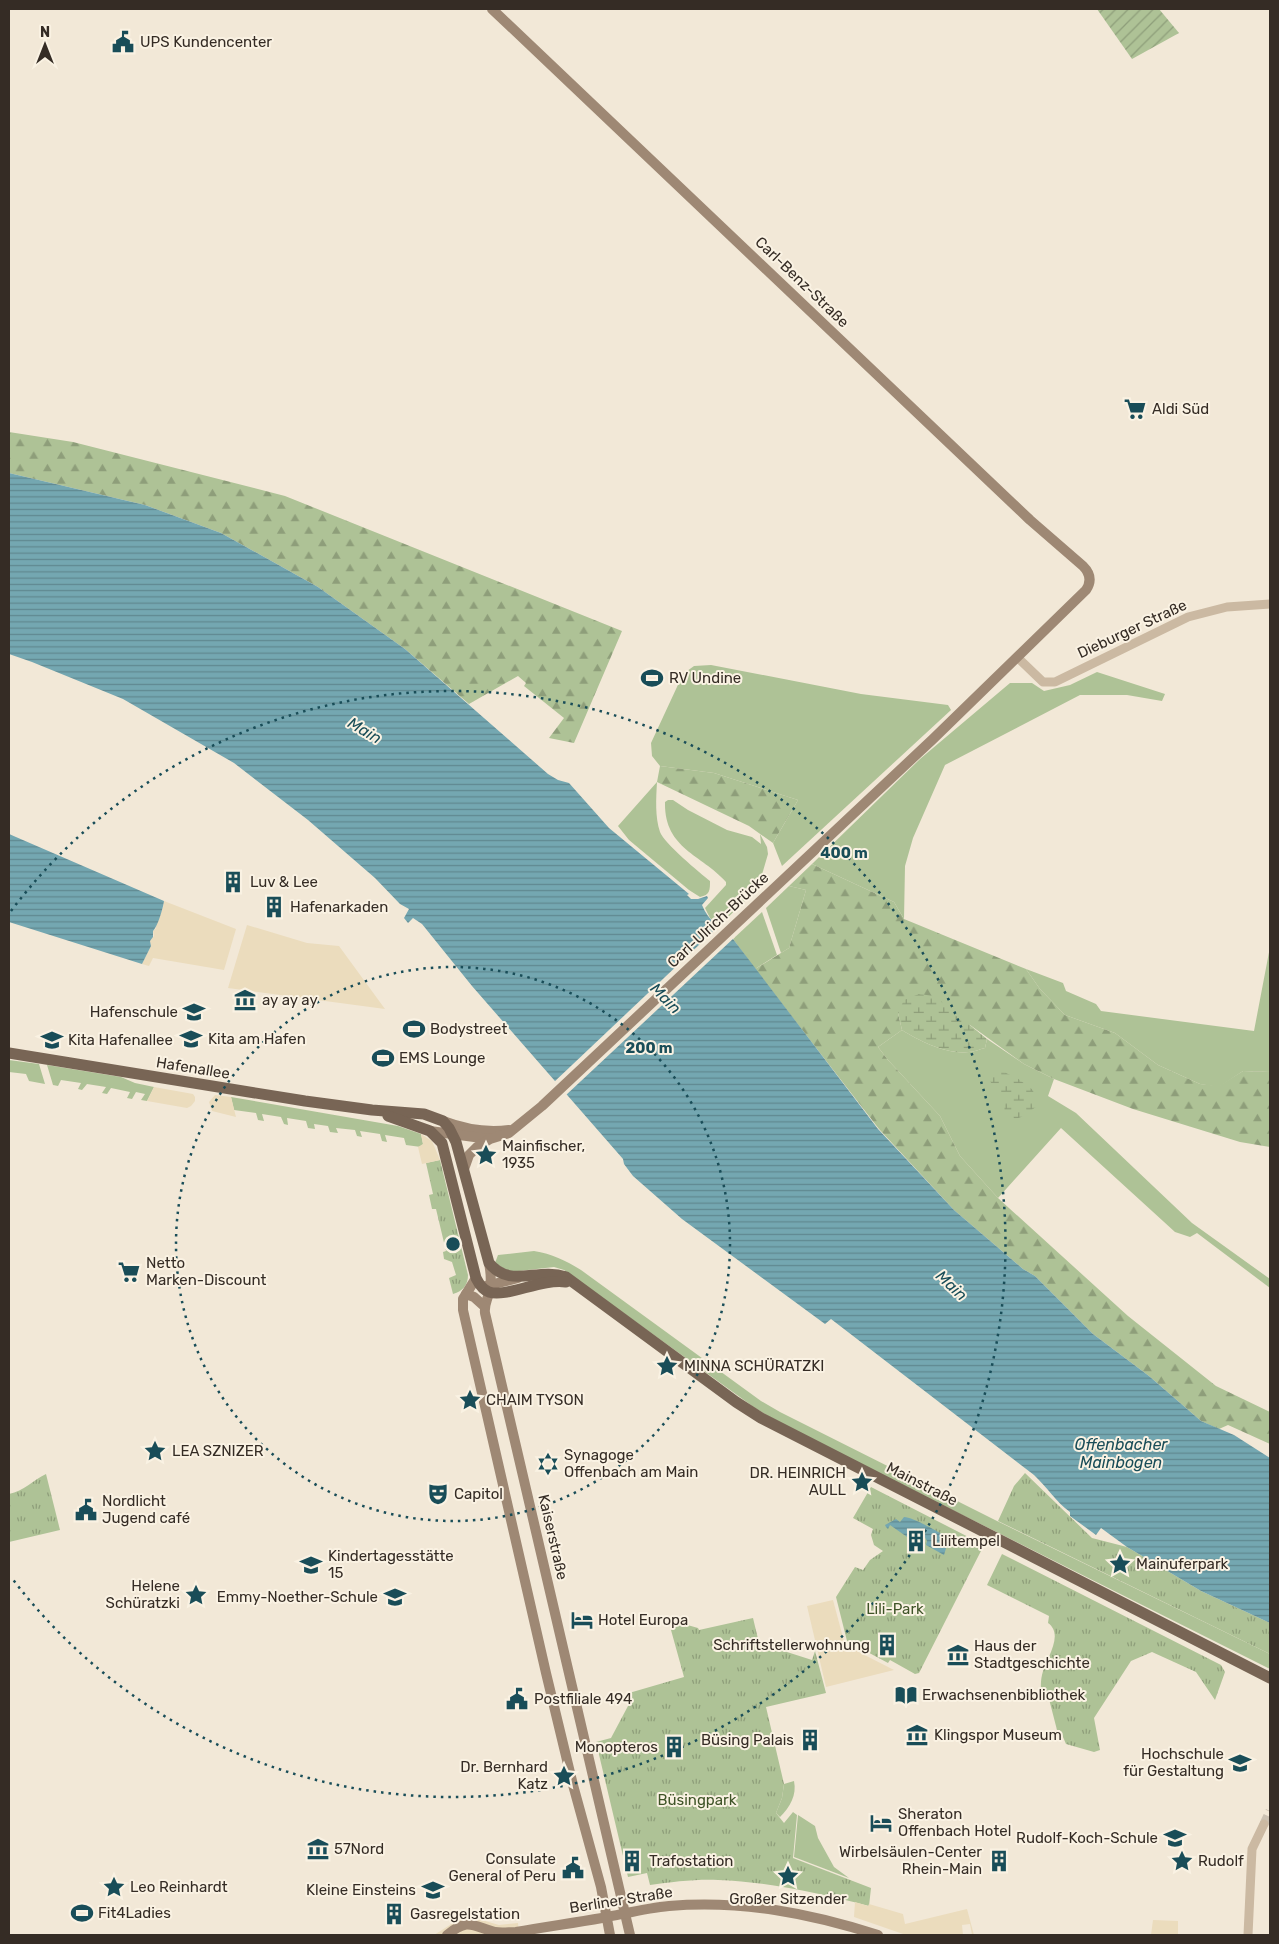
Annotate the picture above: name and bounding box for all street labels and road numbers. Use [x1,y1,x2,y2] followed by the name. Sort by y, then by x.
[752,233,852,331] street label: Carl-Benz-Straße
[1074,596,1190,662] street label: Dieburger Straße
[664,869,772,971] street label: Carl-Ulrich-Brücke
[155,1053,231,1083] street label: Hafenallee
[883,1458,961,1510] street label: Mainstraße
[534,1493,572,1581] street label: Kaiserstraße
[568,1883,674,1917] street label: Berliner Straße

